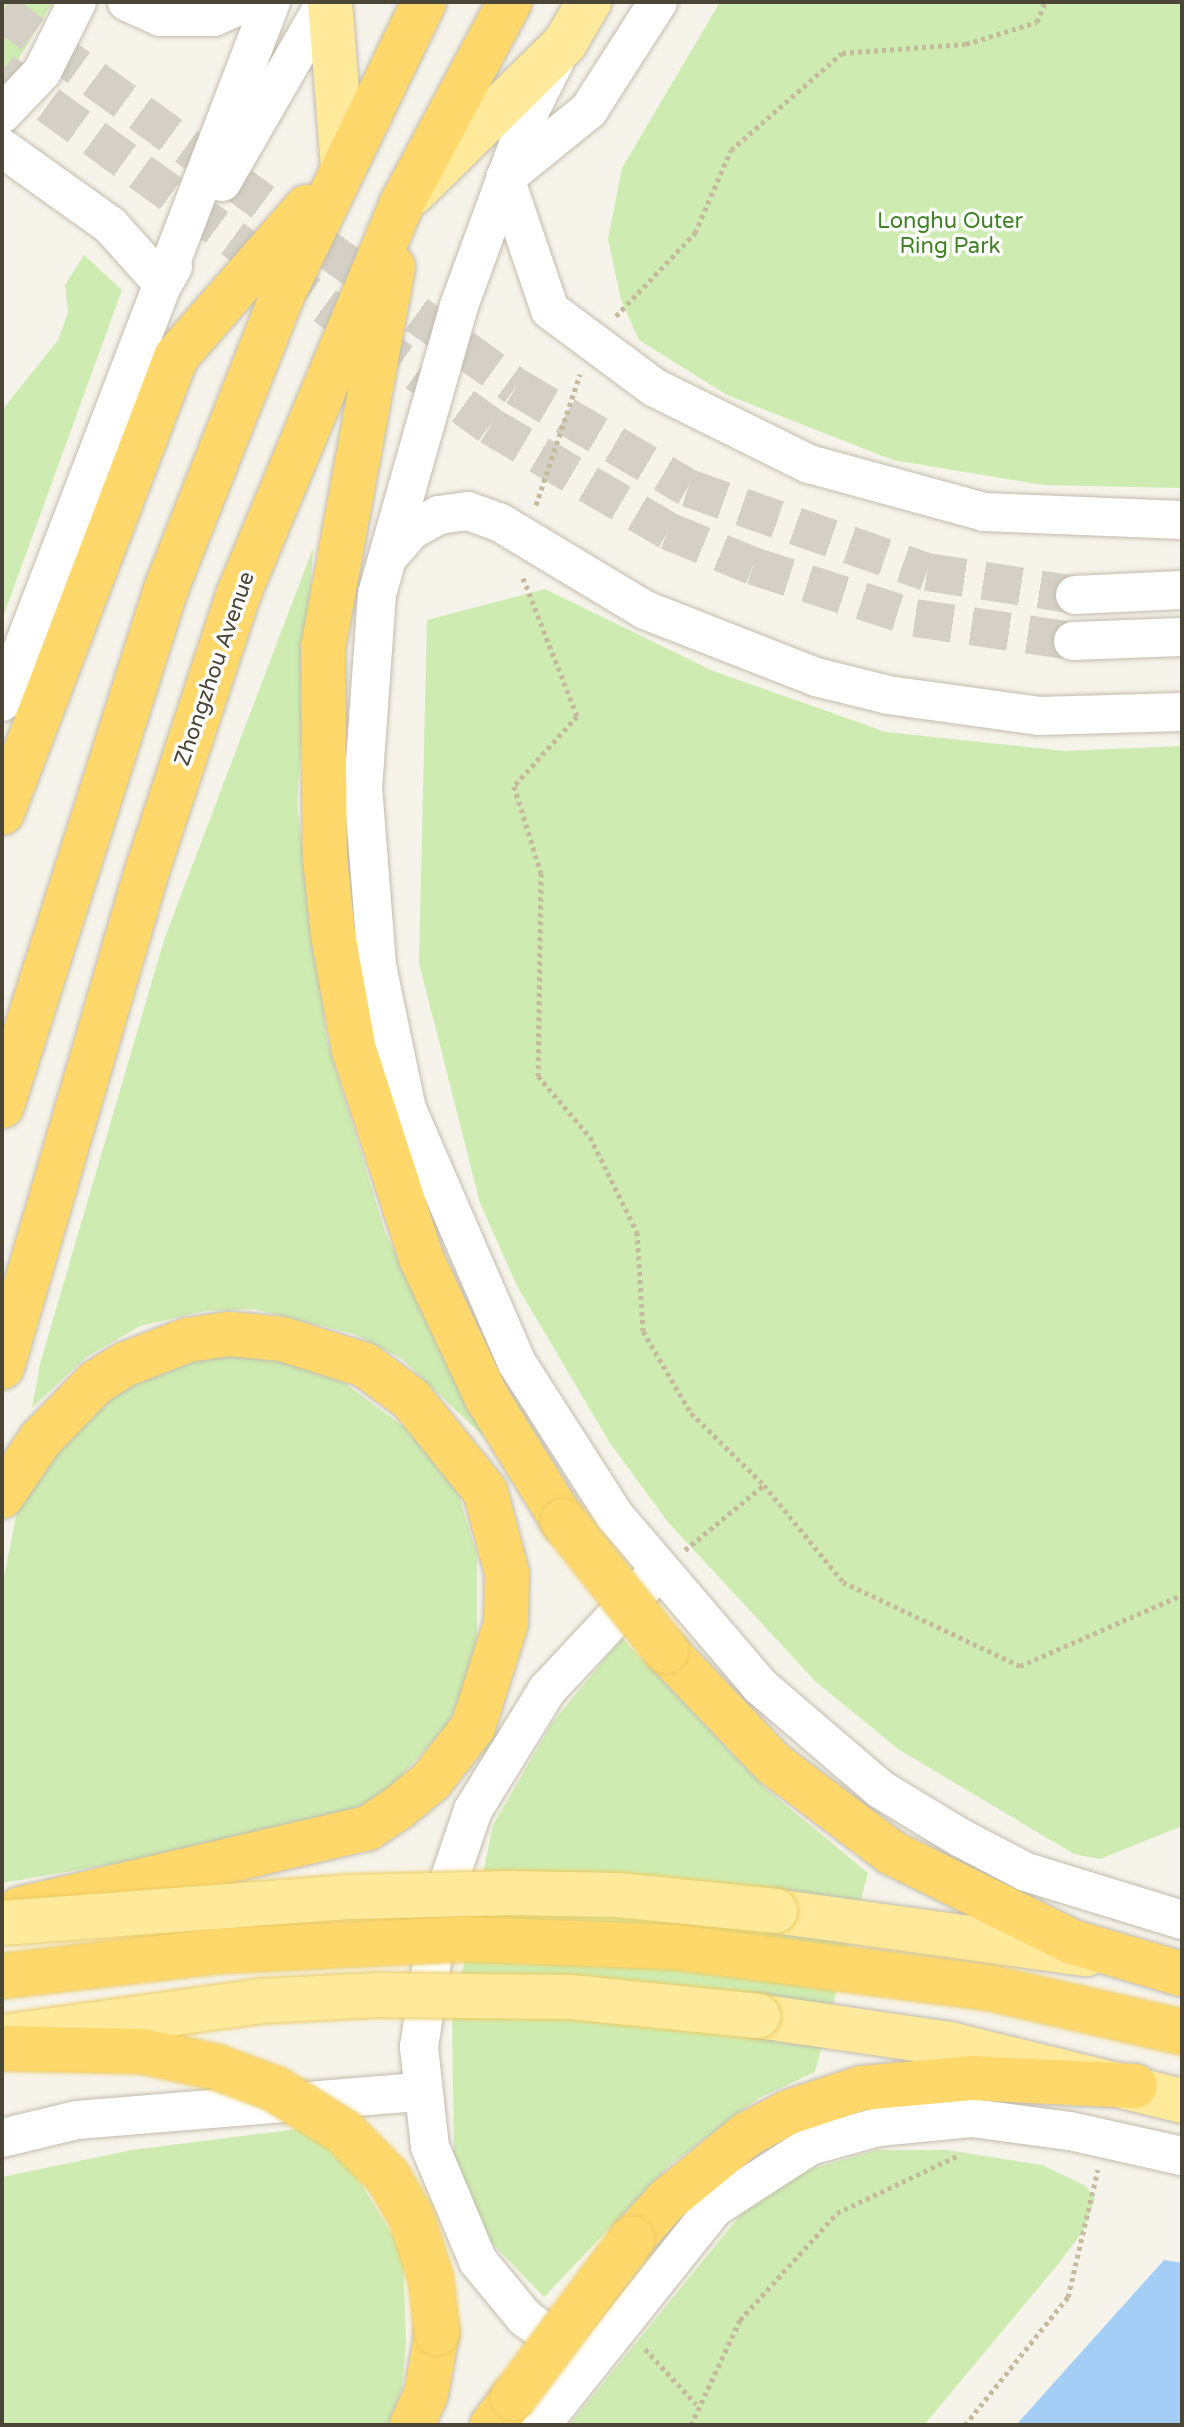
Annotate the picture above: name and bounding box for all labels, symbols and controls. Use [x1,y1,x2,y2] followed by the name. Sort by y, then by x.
[877,208,1023,260] park label: Longhu Outer Ring Park
[169,568,261,770] street label: Zhongzhou Avenue

